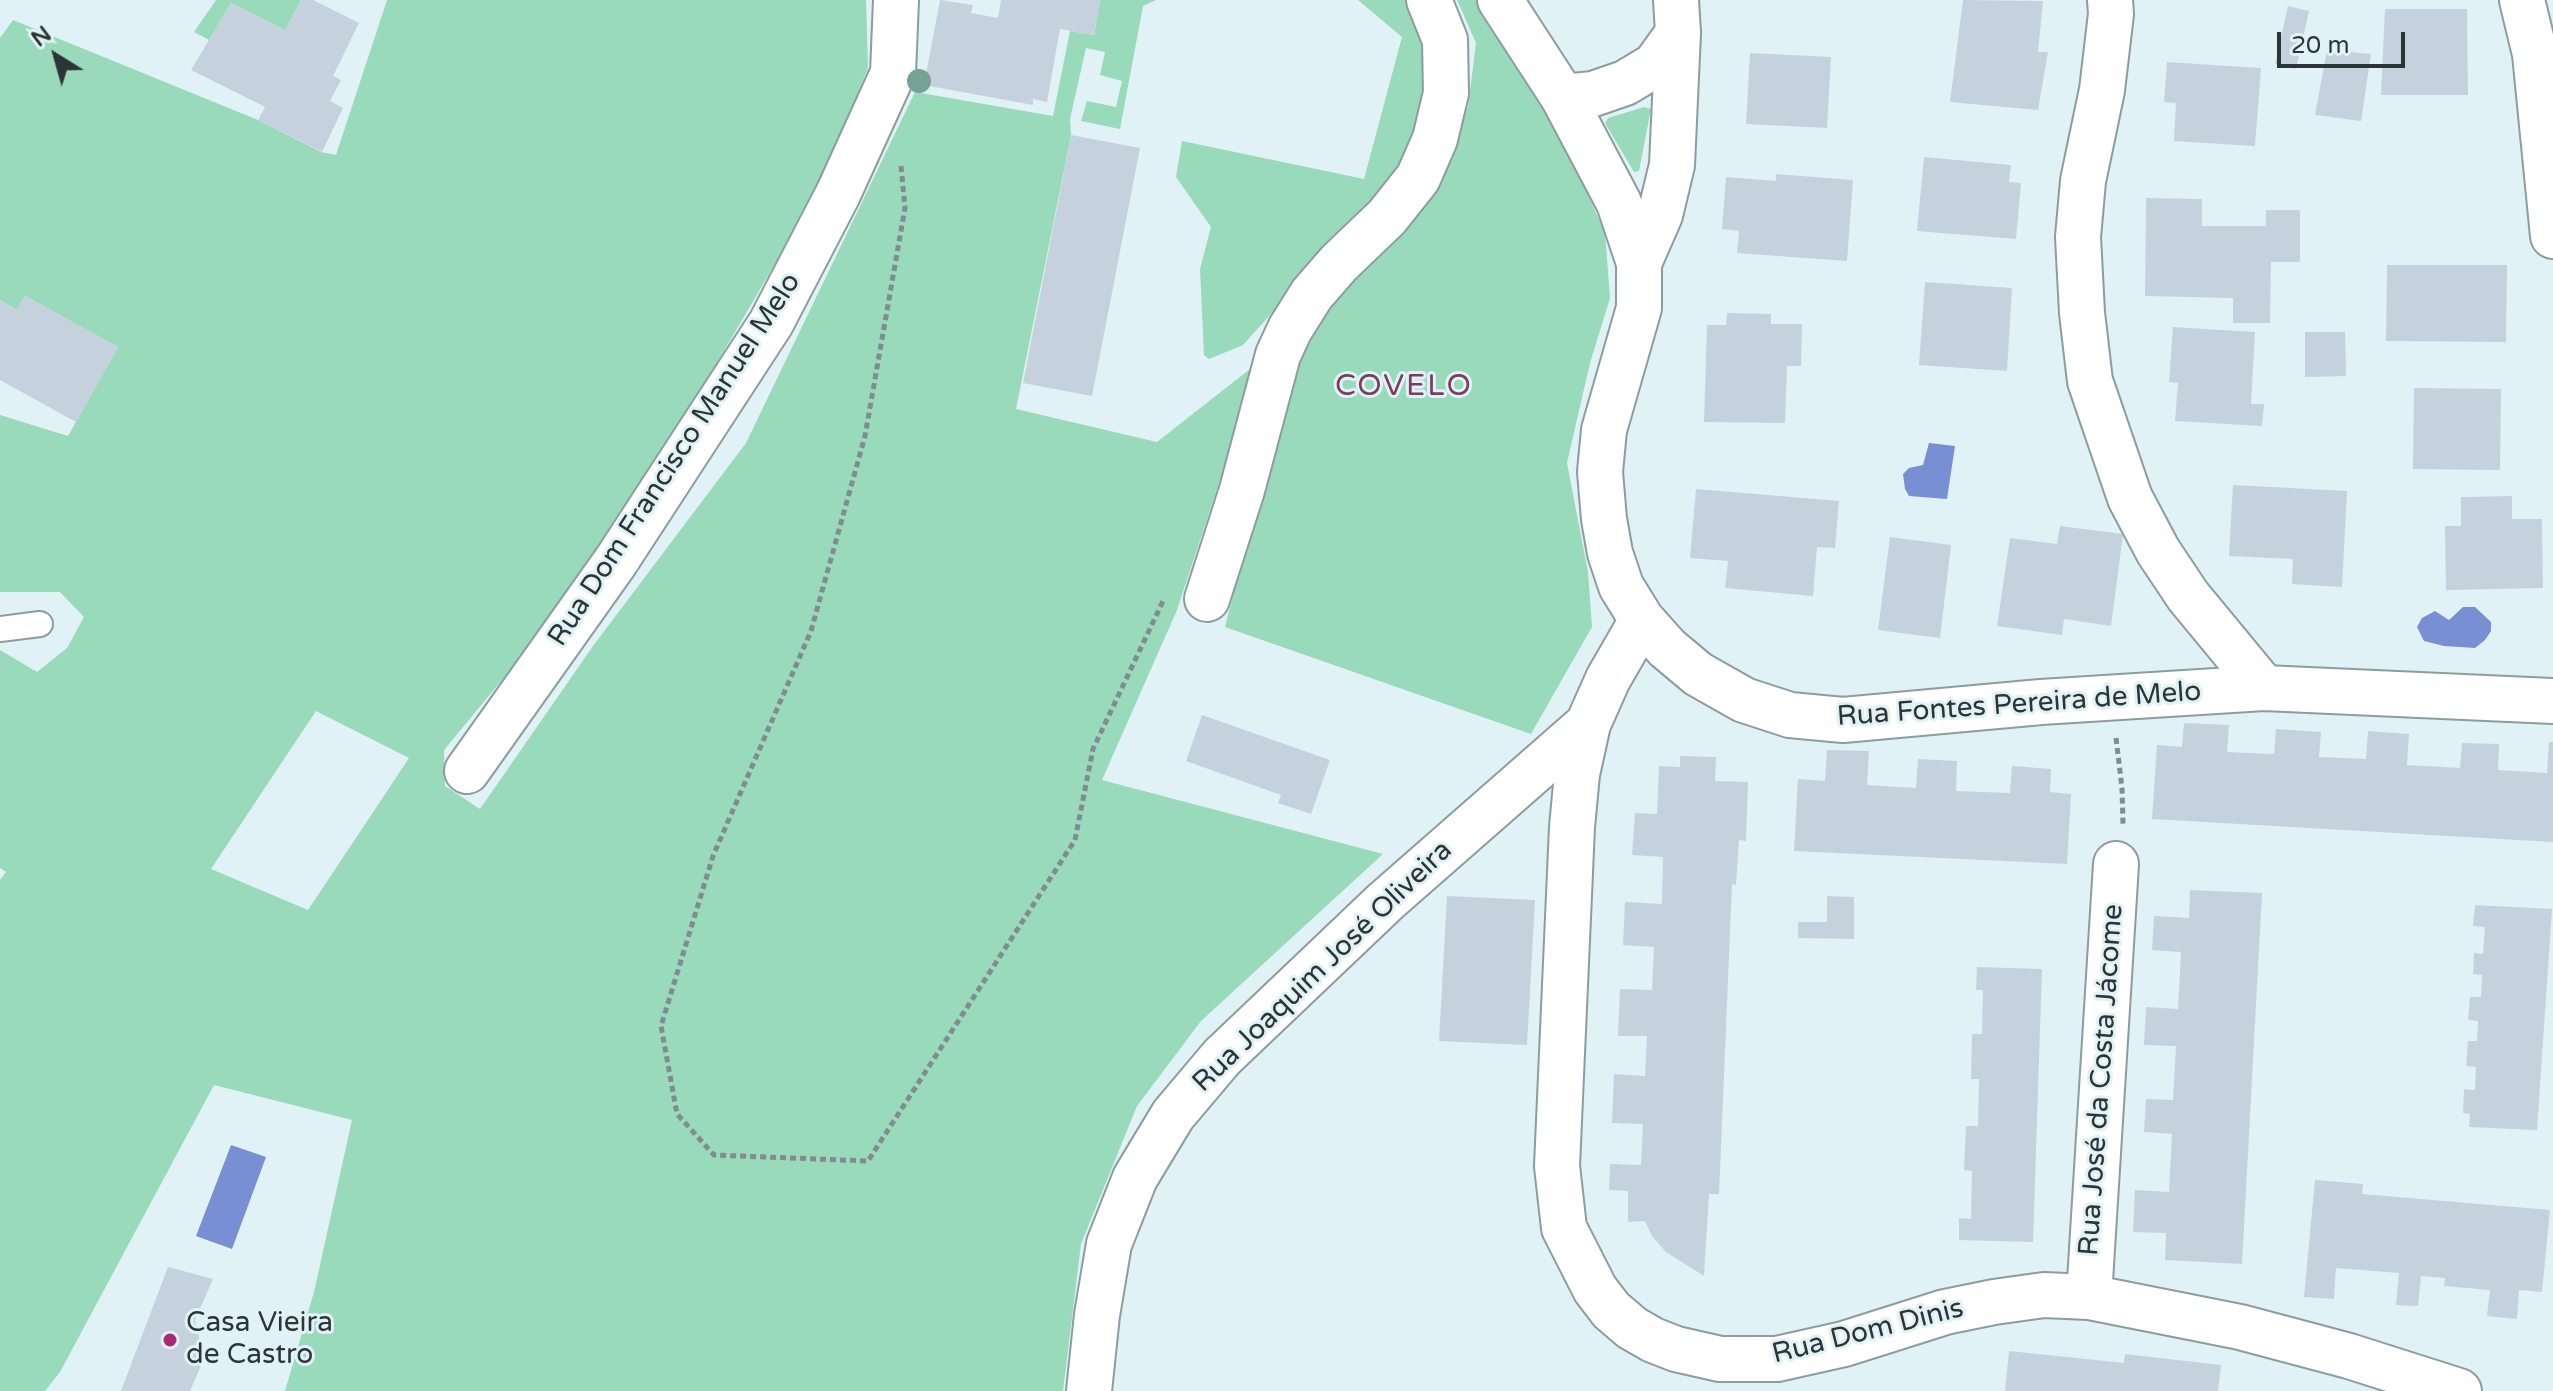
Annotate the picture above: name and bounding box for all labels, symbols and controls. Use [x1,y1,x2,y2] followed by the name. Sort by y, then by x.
[16,16,96,96] north arrow
[2281,16,2409,66] scale bar
[27,21,56,53] text: N
[2291,31,2349,60] text: 20 m
[542,267,808,653] street label: Rua Dom Francisco Manuel Melo
[1335,369,1473,405] district label: COVELO
[1836,676,2202,734] street label: Rua Fontes Pereira de Melo
[1186,834,1460,1100] street label: Rua Joaquim José Oliveira
[2073,903,2131,1257] street label: Rua José da Costa Jácome
[1769,1292,1967,1372] street label: Rua Dom Dinis
[186,1307,333,1373] place label: Casa Vieira de Castro
[161,1331,179,1349] marker: Casa Vieira de Castro

